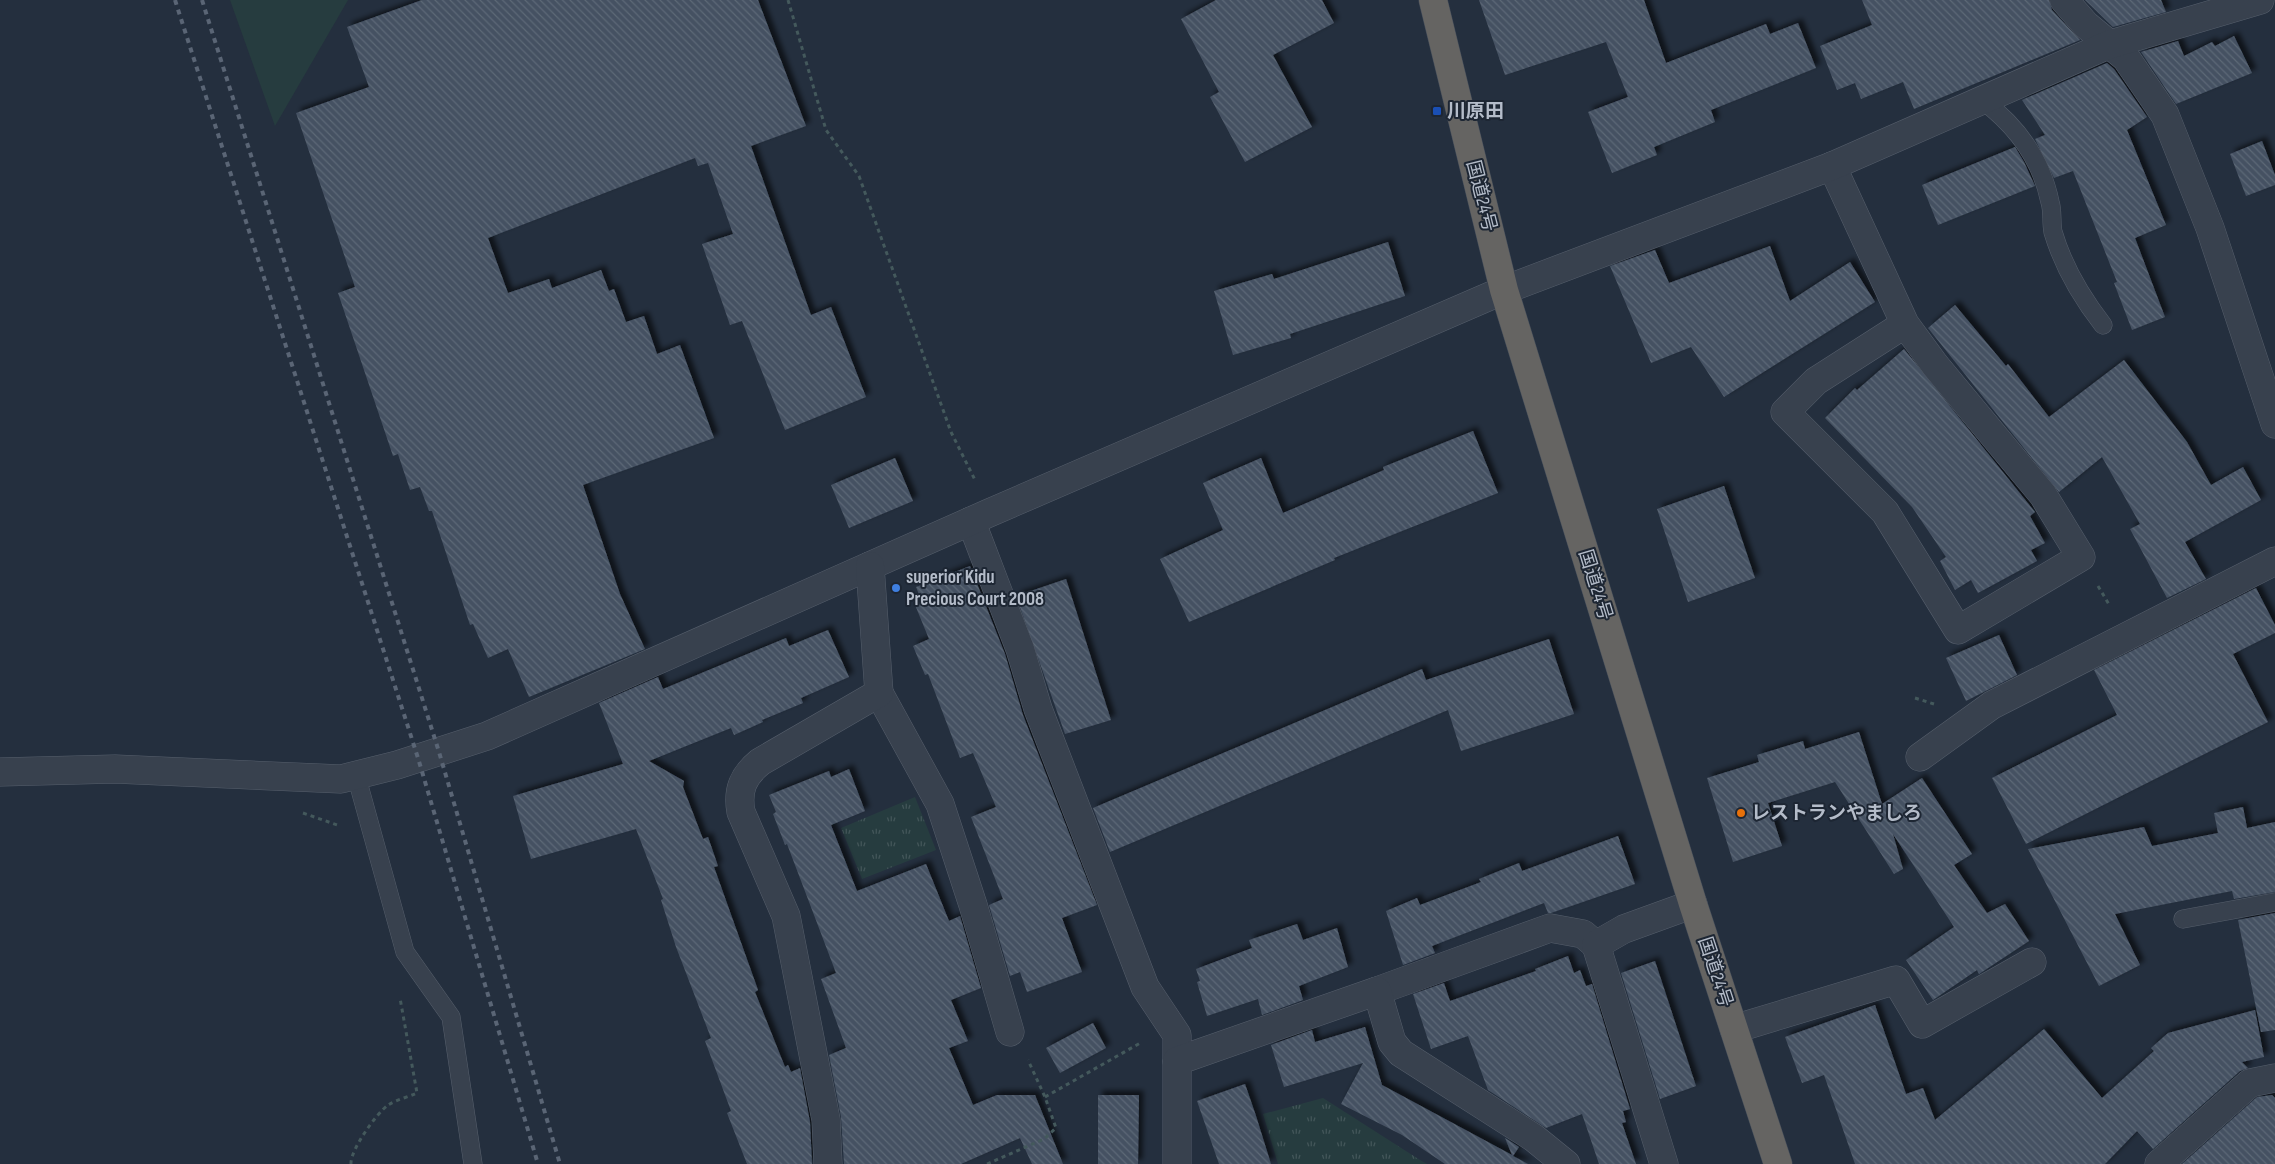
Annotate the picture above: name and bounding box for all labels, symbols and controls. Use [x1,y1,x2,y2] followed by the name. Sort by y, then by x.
[1447,100,1504,123] place label: 川原田
[1431,105,1443,117] marker: 川原田
[1461,158,1501,234] street label: 国道24号
[1573,547,1617,623] street label: 国道24号
[906,566,1044,611] place label: superior Kidu Precious Court 2008
[890,582,902,594] marker: superior Kidu Precious Court 2008
[1751,802,1922,825] place label: レストランやましろ
[1735,807,1747,819] marker: レストランやましろ
[1693,934,1737,1010] street label: 国道24号

